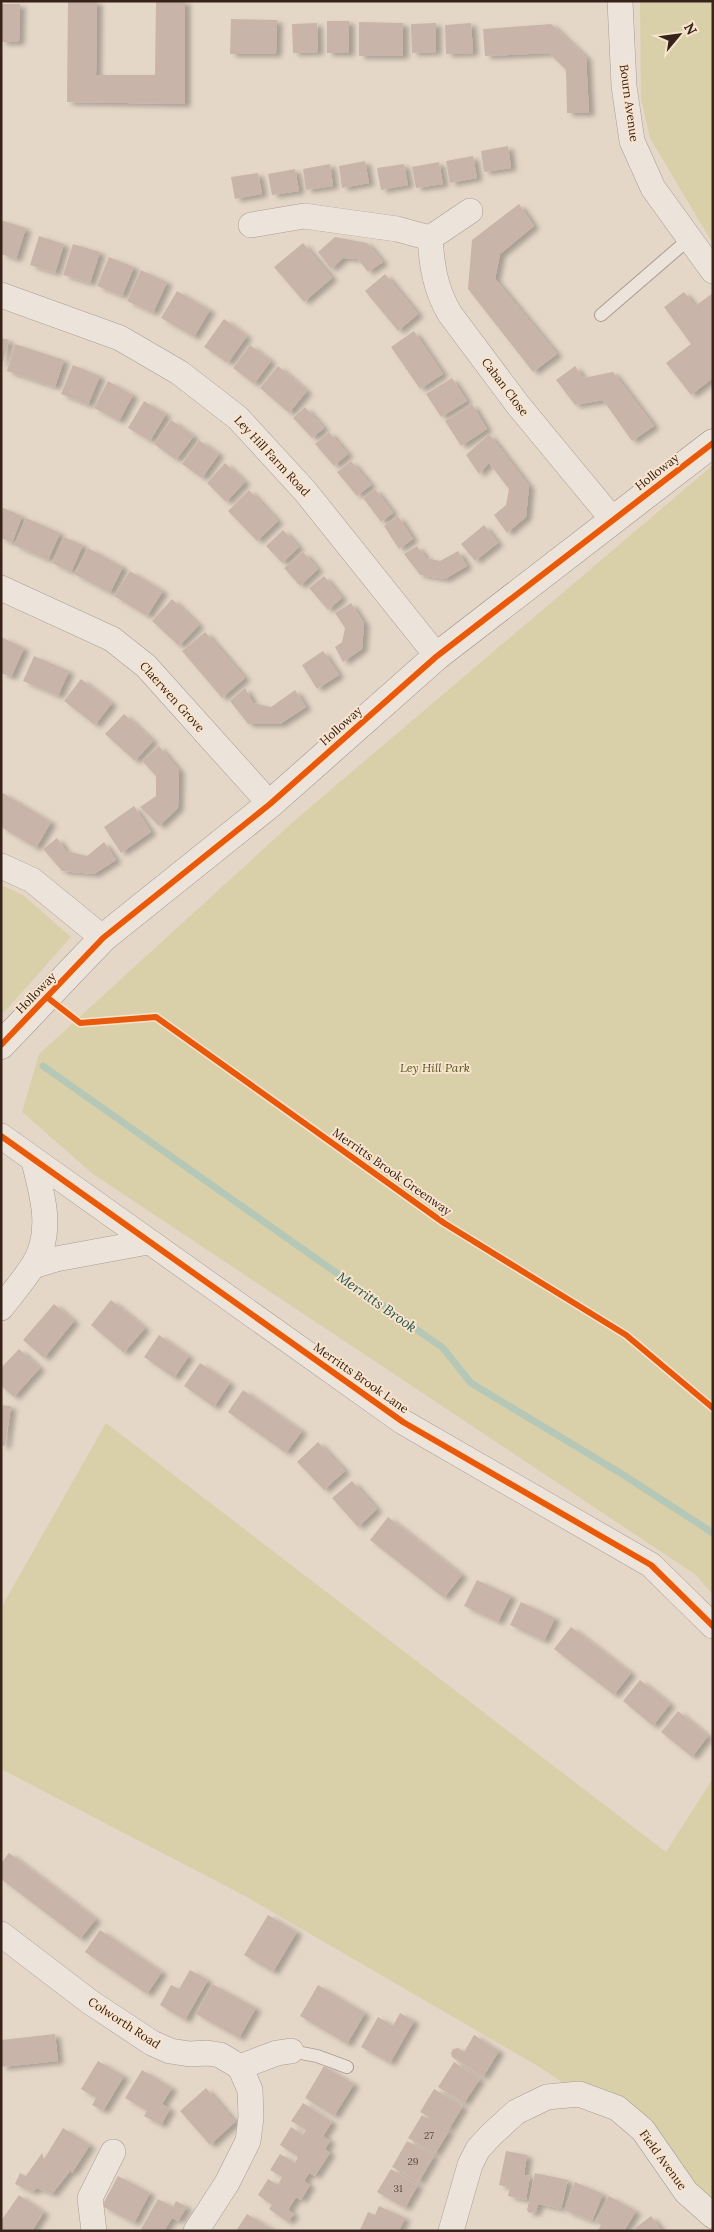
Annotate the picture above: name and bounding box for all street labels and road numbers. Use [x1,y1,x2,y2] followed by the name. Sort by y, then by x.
[617,63,642,143] street label: Bourn Avenue
[479,355,532,419] street label: Caban Close
[231,412,313,499] street label: Ley Hill Farm Road
[632,449,682,493] street label: Holloway
[137,658,208,735] street label: Claerwen Grove
[317,702,365,748] street label: Holloway
[12,968,59,1016] street label: Holloway
[330,1125,455,1219] street label: Merritts Brook Greenway
[311,1339,412,1416] street label: Merritts Brook Lane
[85,1994,163,2052] street label: Colworth Road
[637,2127,691,2193] street label: Field Avenue

